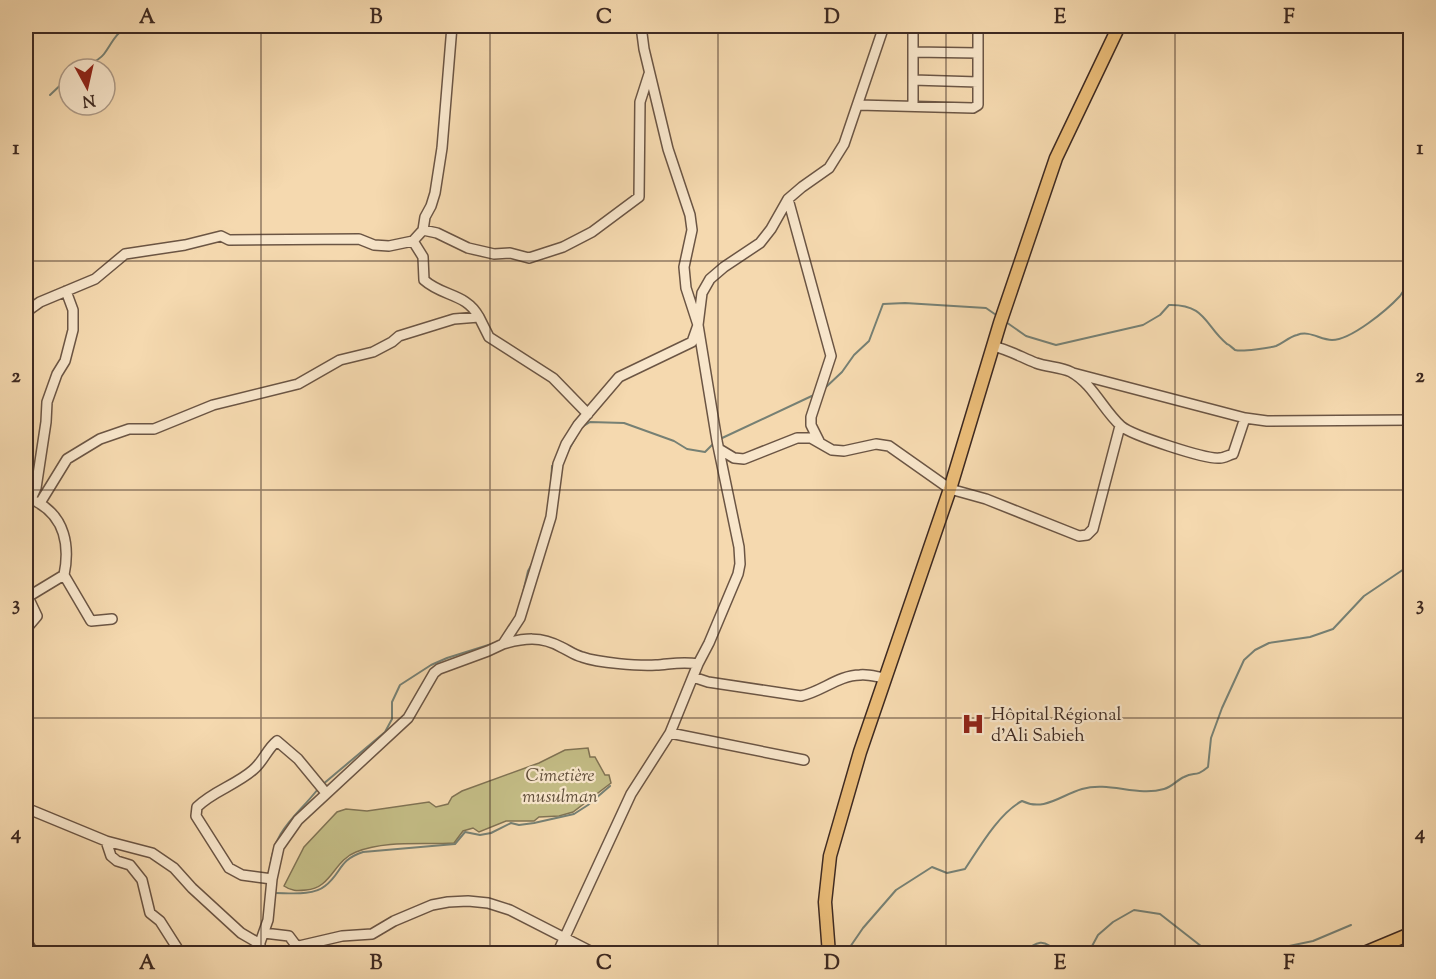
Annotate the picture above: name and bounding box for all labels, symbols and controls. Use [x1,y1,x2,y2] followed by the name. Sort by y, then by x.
[139,4,156,33] text: A
[370,4,383,33] text: B
[596,4,612,33] text: C
[824,4,840,33] text: D
[1054,4,1067,33] text: E
[1283,4,1295,33] text: F
[57,57,117,117] north arrow
[81,87,97,112] text: N
[13,135,20,164] text: 1
[1417,135,1424,164] text: 1
[11,363,21,392] text: 2
[1415,363,1425,392] text: 2
[12,591,20,620] text: 3
[1416,591,1424,620] text: 3
[991,703,1122,750] place label: Hôpital Régional d'Ali Sabieh
[960,711,986,737] hospital icon: Hôpital Régional d'Ali Sabieh
[522,764,598,811] park label: Cimetière musulman
[10,820,21,849] text: 4
[1414,820,1425,849] text: 4
[139,950,156,979] text: A
[370,950,383,979] text: B
[596,950,612,979] text: C
[824,950,840,979] text: D
[1054,950,1067,979] text: E
[1283,950,1295,979] text: F

